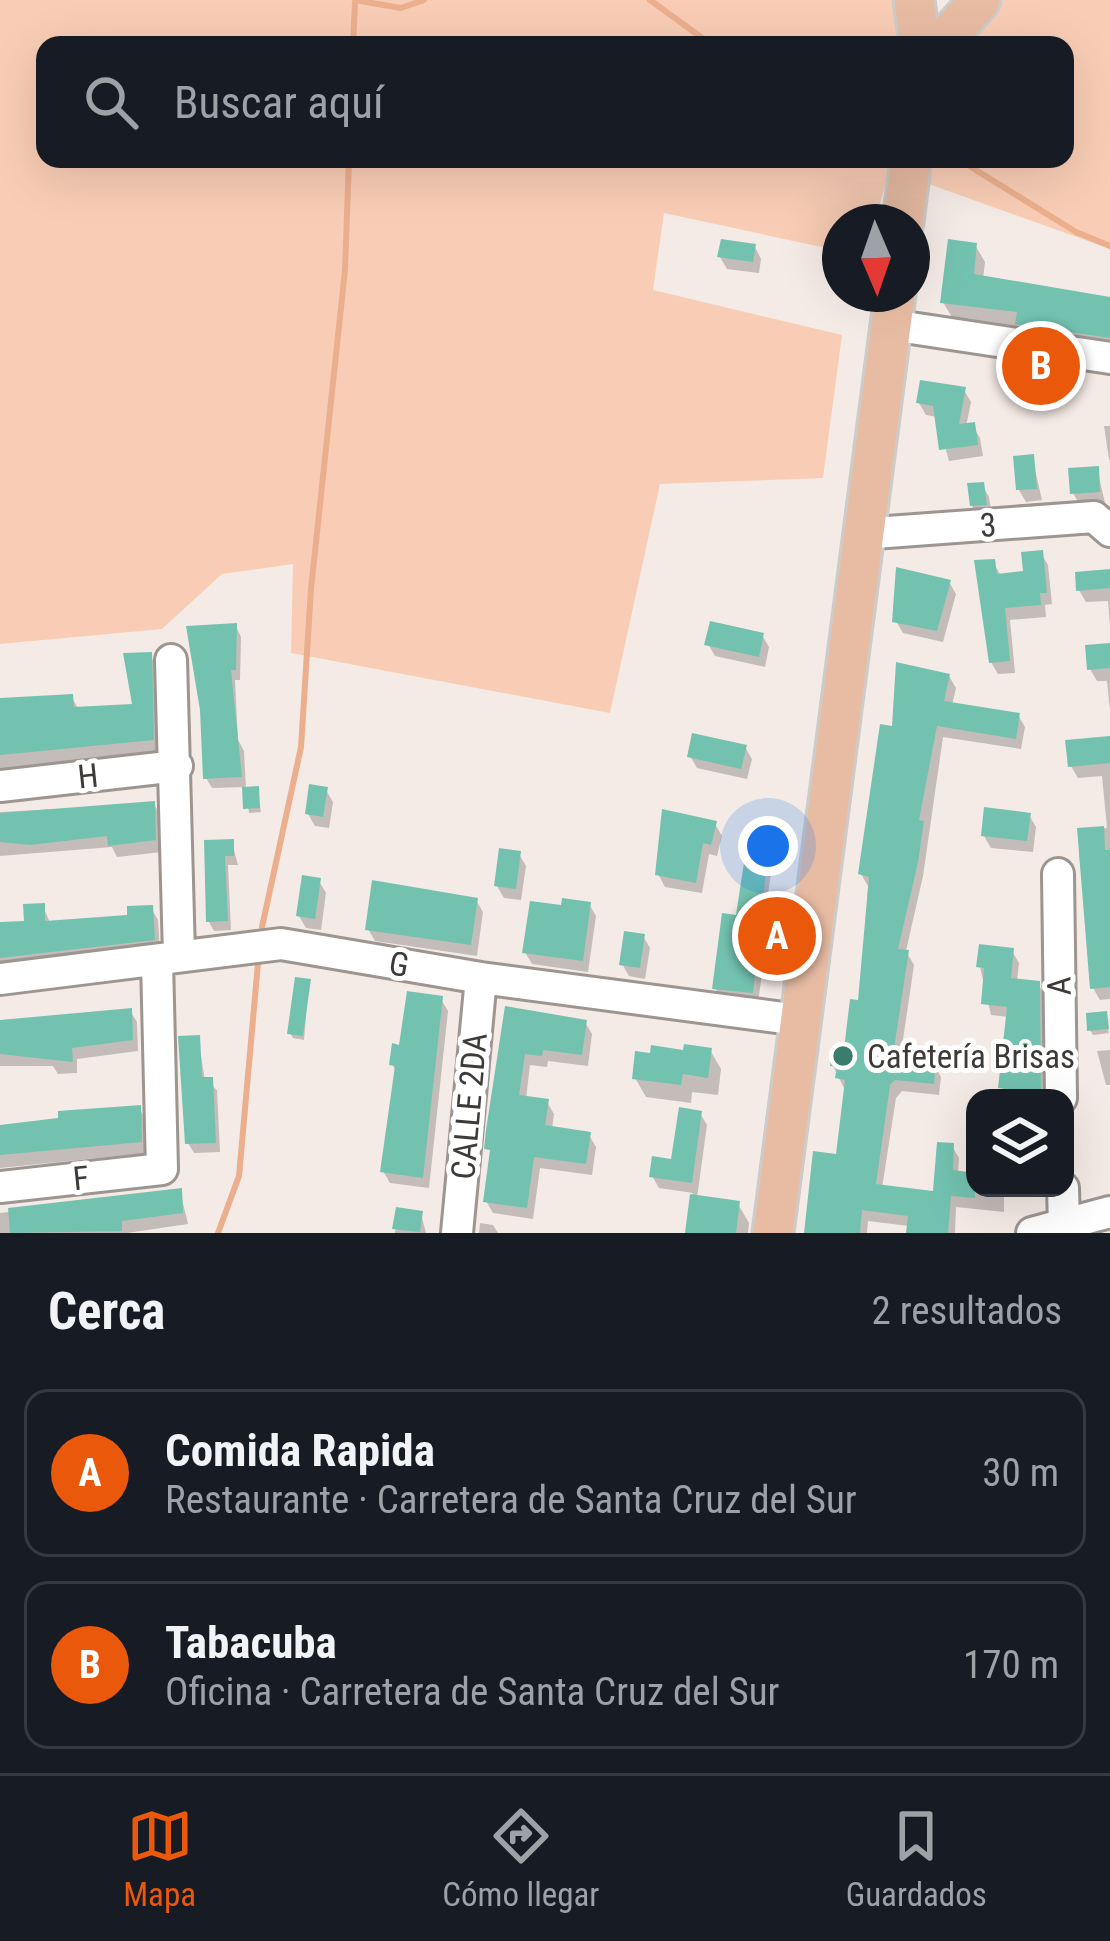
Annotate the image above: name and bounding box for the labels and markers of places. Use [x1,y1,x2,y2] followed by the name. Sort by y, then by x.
[1002,321,1080,411] pin: B
[738,891,816,981] pin: A
[867,1037,1075,1076] place label: Cafetería Brisas
[830,1043,856,1069] marker: Cafetería Brisas

